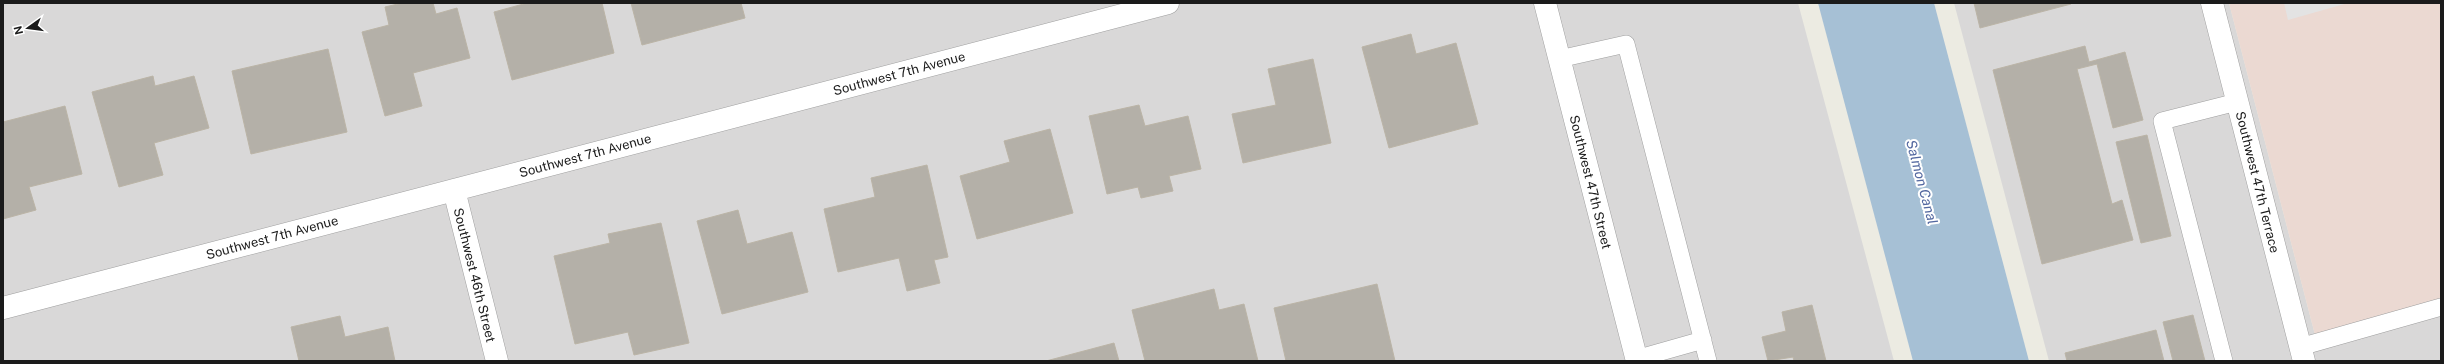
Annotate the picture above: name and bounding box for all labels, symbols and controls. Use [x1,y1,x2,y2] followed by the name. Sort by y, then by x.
[8,8,48,48] north arrow
[11,25,25,36] text: N
[831,49,967,98] street label: Southwest 7th Avenue
[2233,110,2282,254] street label: Southwest 47th Terrace
[1567,114,1614,251] street label: Southwest 47th Street
[517,131,653,180] street label: Southwest 7th Avenue
[1903,138,1941,226] water label: Salmon Canal
[451,206,498,344] street label: Southwest 46th Street
[204,213,340,262] street label: Southwest 7th Avenue

